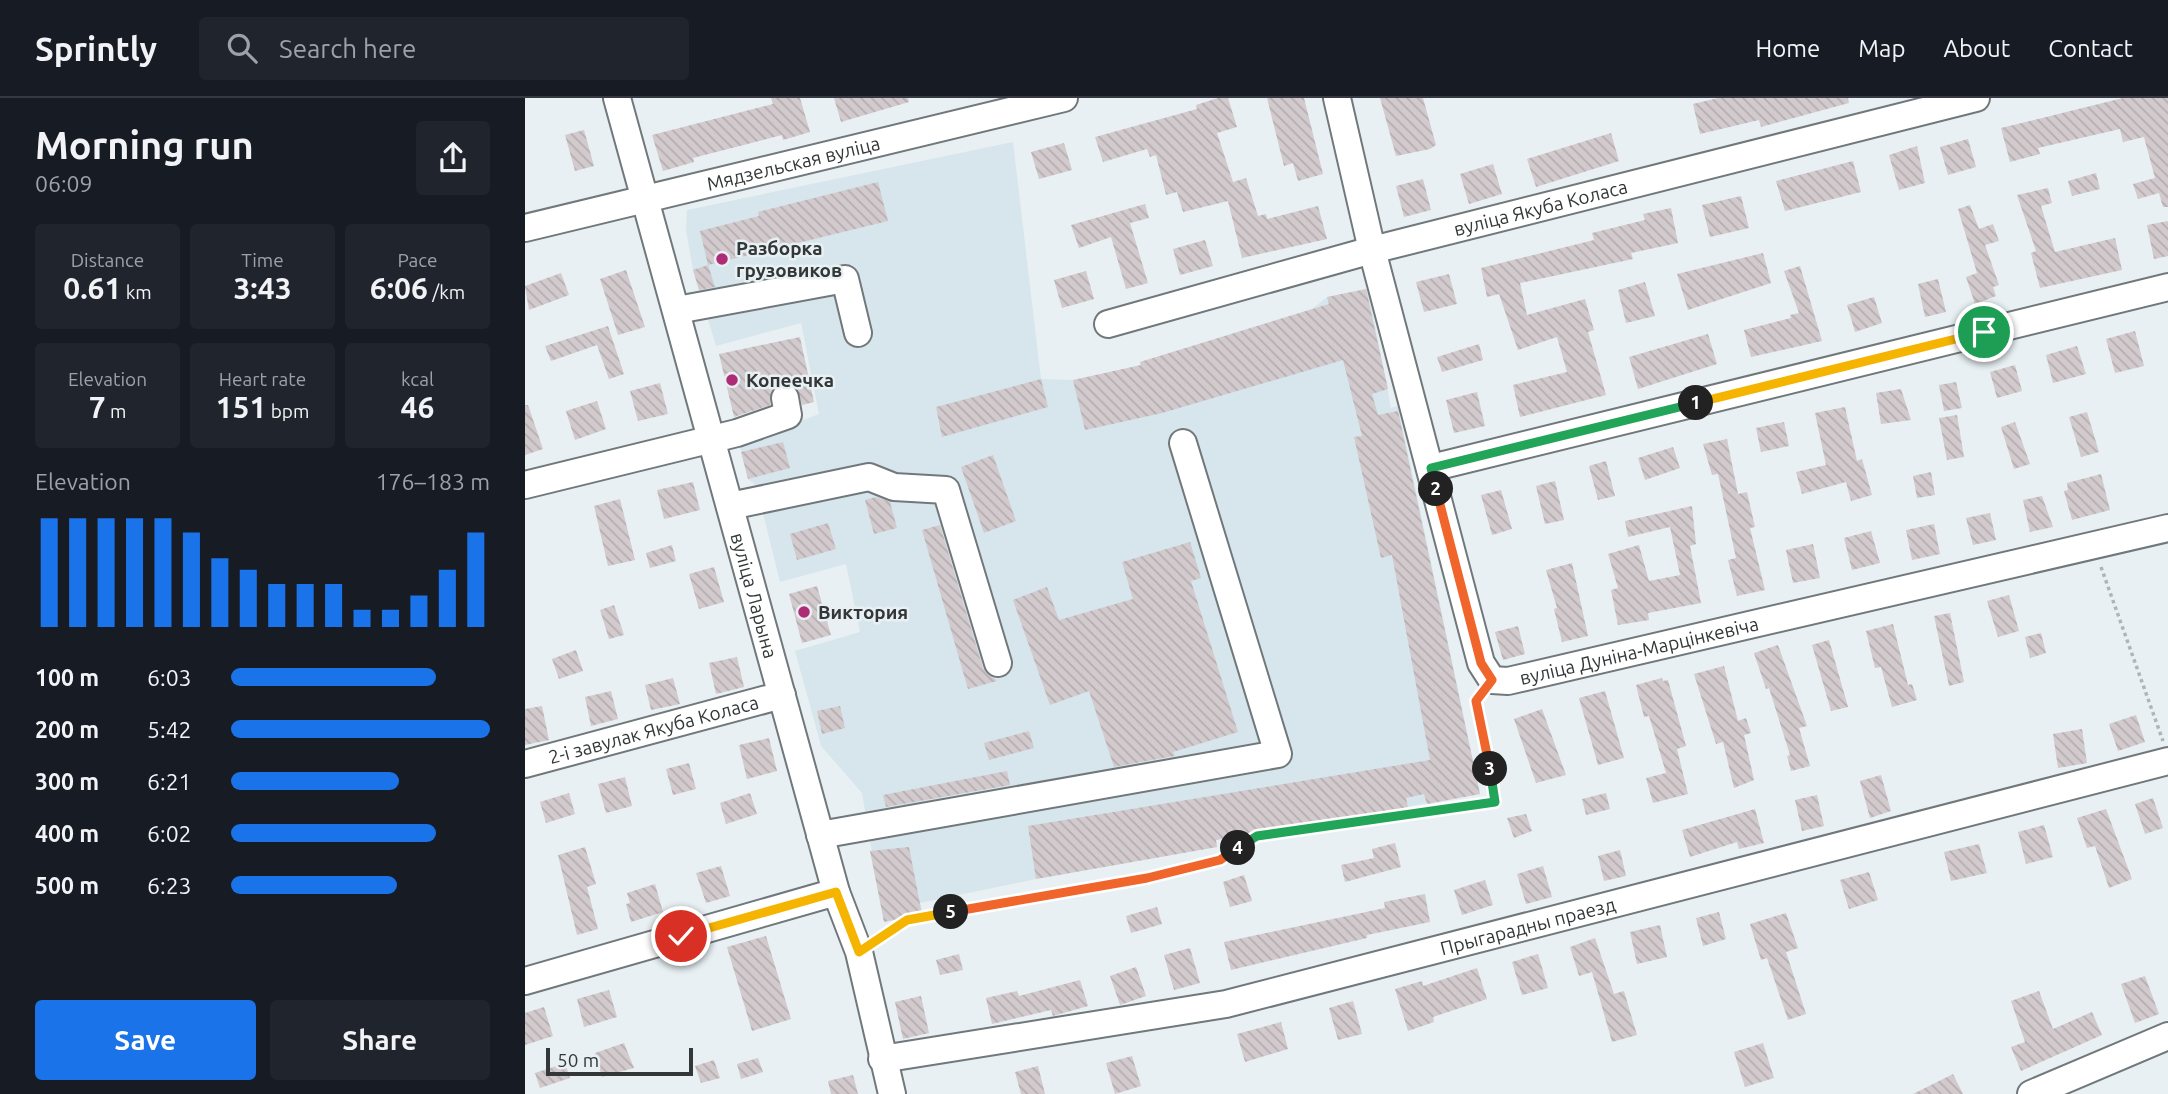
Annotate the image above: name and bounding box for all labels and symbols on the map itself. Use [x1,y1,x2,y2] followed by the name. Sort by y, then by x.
[705,132,882,195] street label: Мядзельская вуліца
[1451,175,1630,240] street label: вуліца Якуба Коласа
[736,237,842,281] place label: Разборка грузовиков
[714,251,730,267] marker: Разборка грузовиков
[1954,302,2014,362] pin
[746,369,834,391] place label: Копеечка
[724,372,740,388] marker: Копеечка
[1679,386,1713,420] pin: 1
[1419,472,1453,506] pin: 2
[726,530,782,661] street label: вуліца Ларына
[818,601,908,623] place label: Виктория
[796,604,812,620] marker: Виктория
[1518,612,1761,689] street label: вуліца Дуніна-Марцінкевіча
[546,691,761,768] street label: 2-і завулак Якуба Коласа
[1473,752,1507,786] pin: 3
[1221,830,1255,866] pin: 4
[1438,893,1618,959] street label: Прыгарадны праезд
[933,894,969,930] pin: 5
[651,906,711,966] pin
[546,1045,693,1077] scale bar

